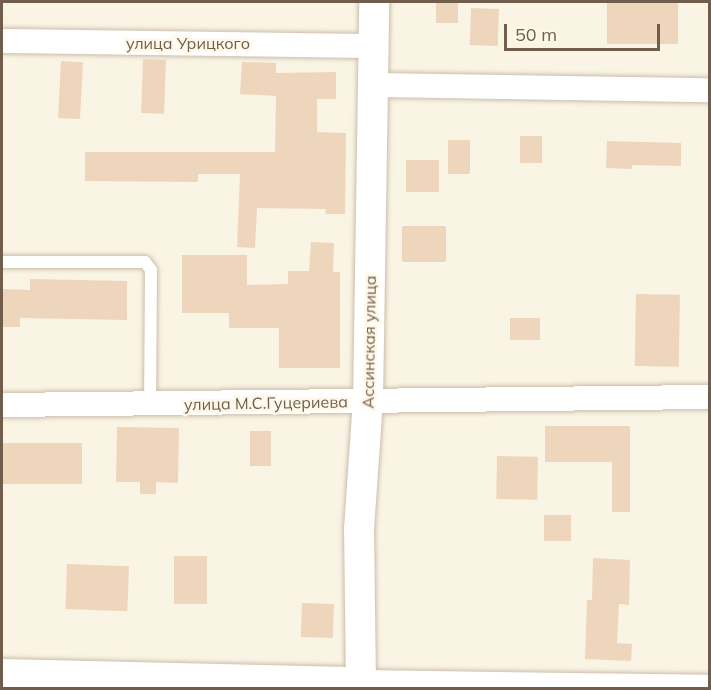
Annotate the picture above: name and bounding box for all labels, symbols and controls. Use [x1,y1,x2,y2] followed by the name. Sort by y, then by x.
[507,12,663,50] scale bar
[515,23,557,46] text: 50 m
[126,33,250,53] street label: улица Урицкого
[358,275,380,409] street label: Ассинская улица
[184,392,348,414] street label: улица М.С.Гуцериева

